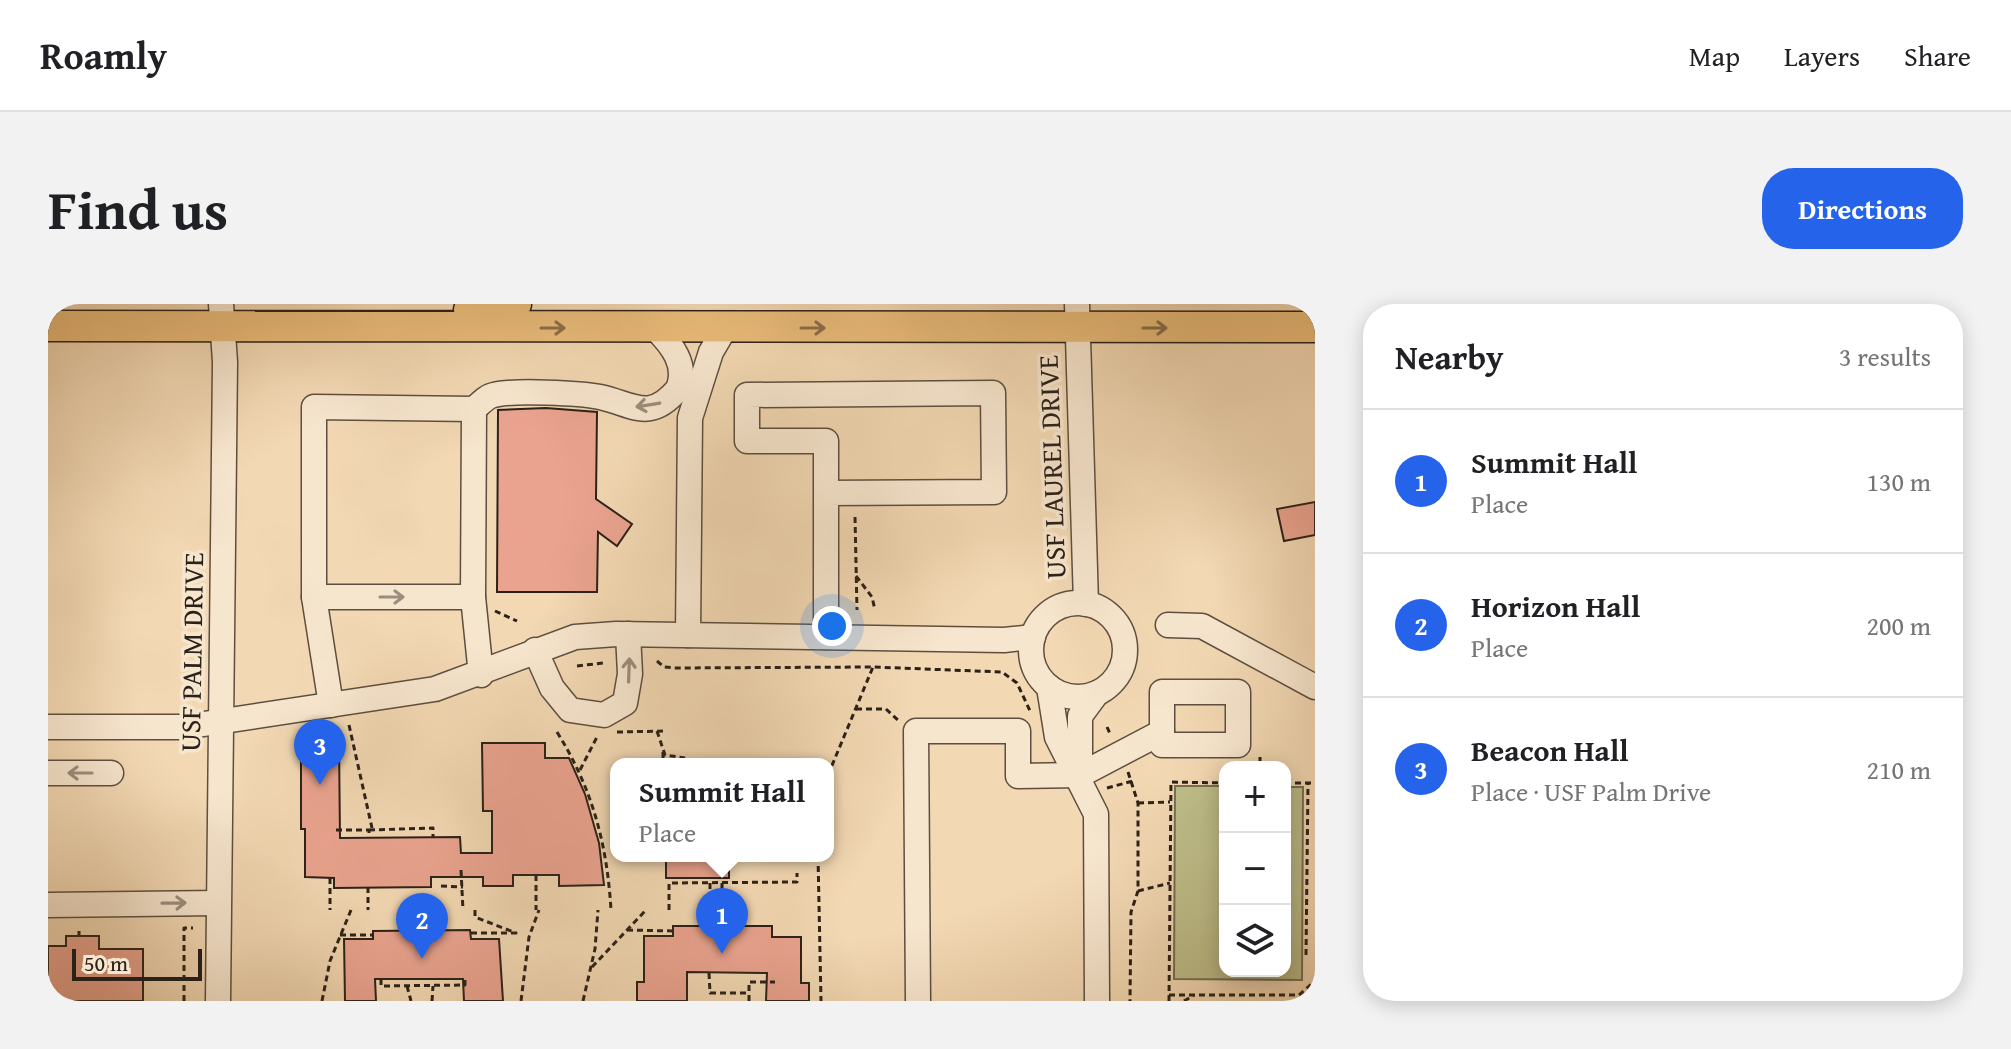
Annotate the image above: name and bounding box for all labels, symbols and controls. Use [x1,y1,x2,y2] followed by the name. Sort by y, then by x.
[40,27,167,83] text: Roamly
[1689,35,1740,76] text: Map
[1784,35,1860,76] text: Layers
[1904,35,1971,76] text: Share
[48,167,228,250] text: Find us
[1762,168,1963,249] button: Directions
[539,320,566,336] one-way arrow
[799,320,826,336] one-way arrow
[1141,320,1168,336] one-way arrow
[1395,332,1504,381] text: Nearby
[1839,337,1931,376] text: 3 results
[1027,354,1075,580] street label: USF LAUREL DRIVE
[635,399,661,414] one-way arrow
[1471,440,1637,484] text: Summit Hall
[1414,462,1428,501] text: 1
[1866,462,1931,501] text: 130 m
[1471,484,1528,523] text: Place
[169,552,213,752] street label: USF PALM DRIVE
[1471,584,1640,628] text: Horizon Hall
[378,589,405,605] one-way arrow
[812,606,852,646] your location
[1414,606,1428,645] text: 2
[1866,606,1931,645] text: 200 m
[1471,628,1528,667] text: Place
[621,657,636,684] one-way arrow
[294,719,346,785] pin: 3
[1471,728,1629,772] text: Beacon Hall
[1414,750,1428,789] text: 3
[1866,750,1931,789] text: 210 m
[610,758,834,862] popup
[1219,761,1291,977] map controls
[1219,761,1291,833] button: +
[67,765,94,781] one-way arrow
[639,769,805,813] text: Summit Hall
[1471,772,1711,811] text: Place · USF Palm Drive
[639,813,696,852] text: Place
[1219,833,1291,905] button: −
[696,888,748,954] pin: 1
[396,893,448,959] pin: 2
[160,895,187,911] one-way arrow
[1219,905,1291,977] button: layers
[72,945,202,981] scale bar
[84,947,128,979] text: 50 m

